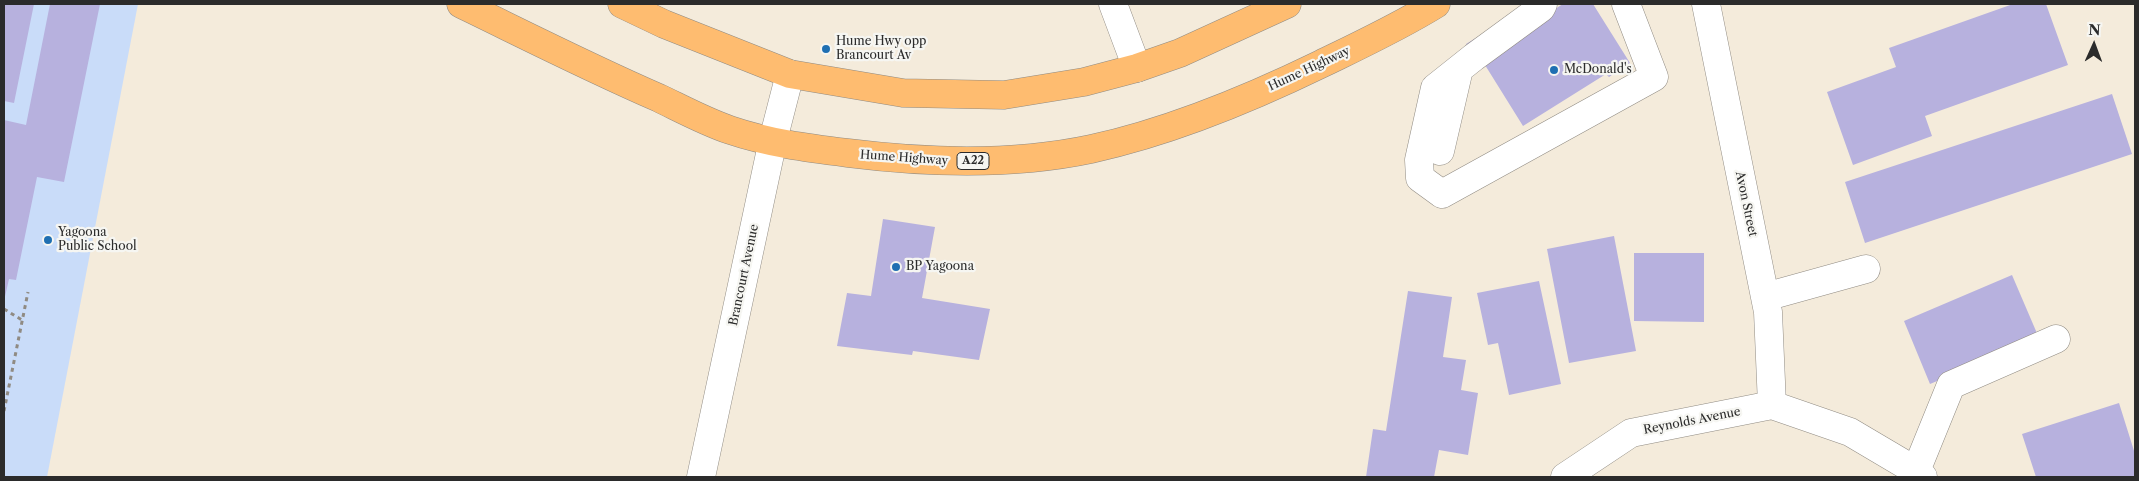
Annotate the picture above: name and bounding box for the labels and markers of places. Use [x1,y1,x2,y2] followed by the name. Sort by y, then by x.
[836,35,927,63] place label: Hume Hwy opp Brancourt Av
[820,43,832,55] marker: Hume Hwy opp Brancourt Av
[1564,63,1632,77] place label: McDonald's
[1548,64,1560,76] marker: McDonald's
[58,226,137,254] place label: Yagoona Public School
[42,234,54,246] marker: Yagoona Public School
[906,260,974,274] place label: BP Yagoona
[890,261,902,273] marker: BP Yagoona

